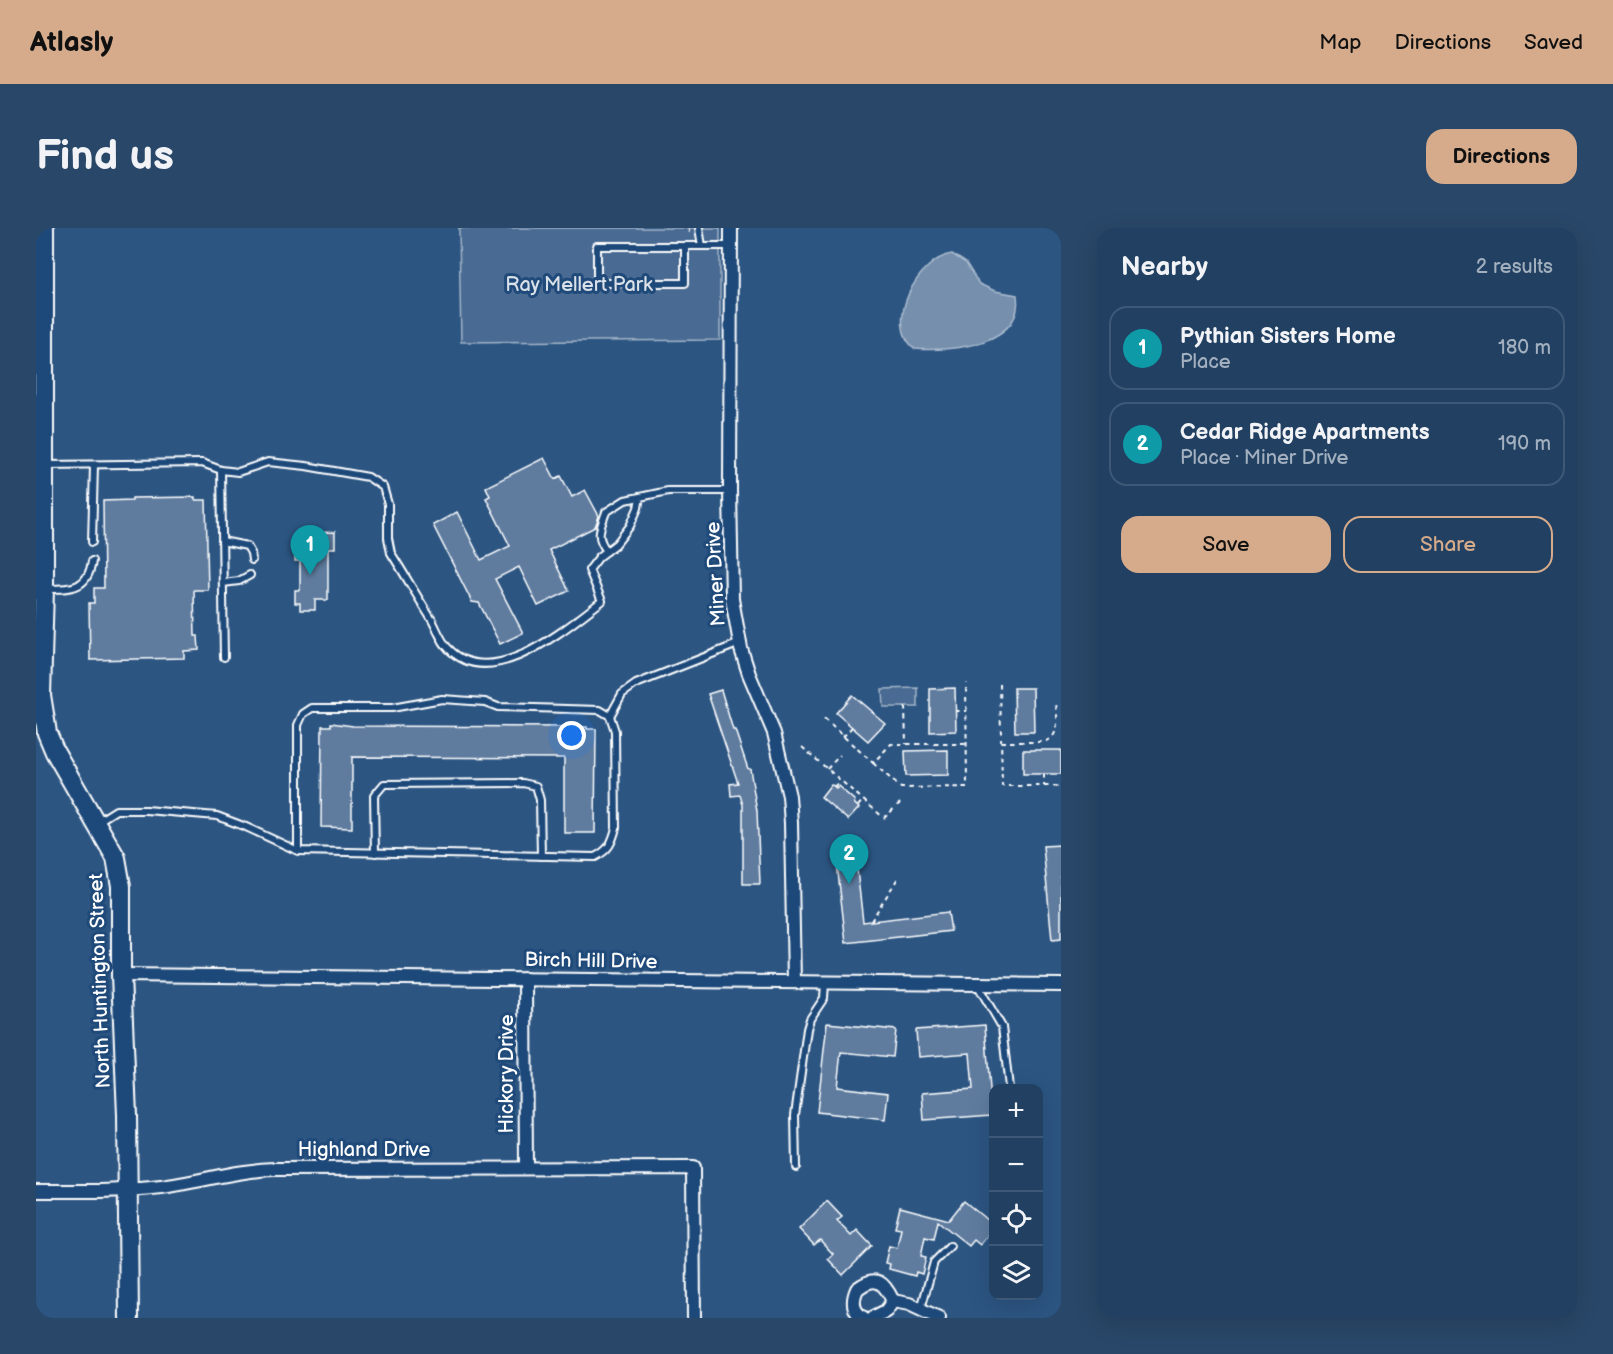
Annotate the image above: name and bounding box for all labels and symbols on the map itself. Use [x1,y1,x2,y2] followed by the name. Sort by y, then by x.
[505,273,653,297] park label: Ray Mellert Park
[701,521,731,627] street label: Miner Drive
[290,526,330,575] pin: 1
[557,721,586,750] your location
[830,834,868,884] pin: 2
[84,873,116,1089] street label: North Huntington Street
[524,948,658,974] street label: Birch Hill Drive
[495,1014,519,1134] street label: Hickory Drive
[298,1138,430,1162] street label: Highland Drive

